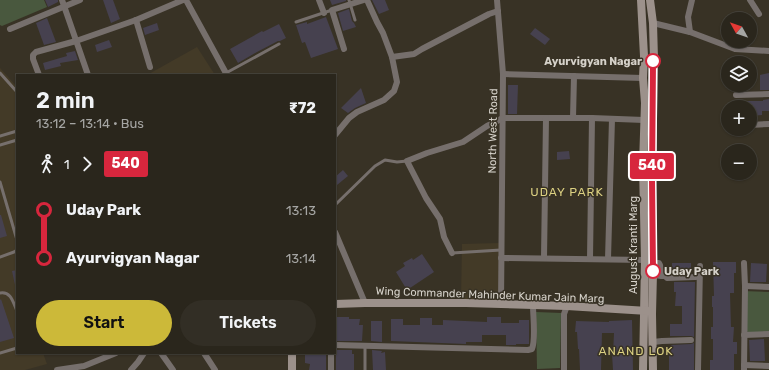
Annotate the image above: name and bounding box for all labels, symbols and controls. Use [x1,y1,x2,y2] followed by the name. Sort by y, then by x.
[721,12,757,48] north arrow
[721,12,757,180] map controls
[645,53,661,69] marker: Ayurvigyan Nagar
[544,55,642,68] place label: Ayurvigyan Nagar
[721,56,757,92] button: layers
[36,87,95,114] text: 2 min
[486,88,500,174] street label: North West Road
[289,99,316,117] text: ₹72
[721,100,757,136] button: +
[36,116,144,131] text: 13:12 – 13:14 · Bus
[721,144,757,180] button: −
[36,153,58,175] icon: walk
[76,153,98,175] icon: forward
[629,153,675,179] line badge: 540
[112,155,140,172] text: 540
[64,157,70,172] text: 1
[638,157,666,174] text: 540
[530,185,604,199] district label: UDAY PARK
[627,196,640,294] street label: August Kranti Marg
[66,201,141,219] text: Uday Park
[286,203,316,218] text: 13:13
[66,249,199,267] text: Ayurvigyan Nagar
[286,251,316,266] text: 13:14
[645,263,661,279] marker: Uday Park
[664,265,720,278] place label: Uday Park
[375,285,605,305] street label: Wing Commander Mahinder Kumar Jain Marg
[36,300,172,346] button: Start
[180,300,316,346] button: Tickets
[599,344,673,358] district label: ANAND LOK

